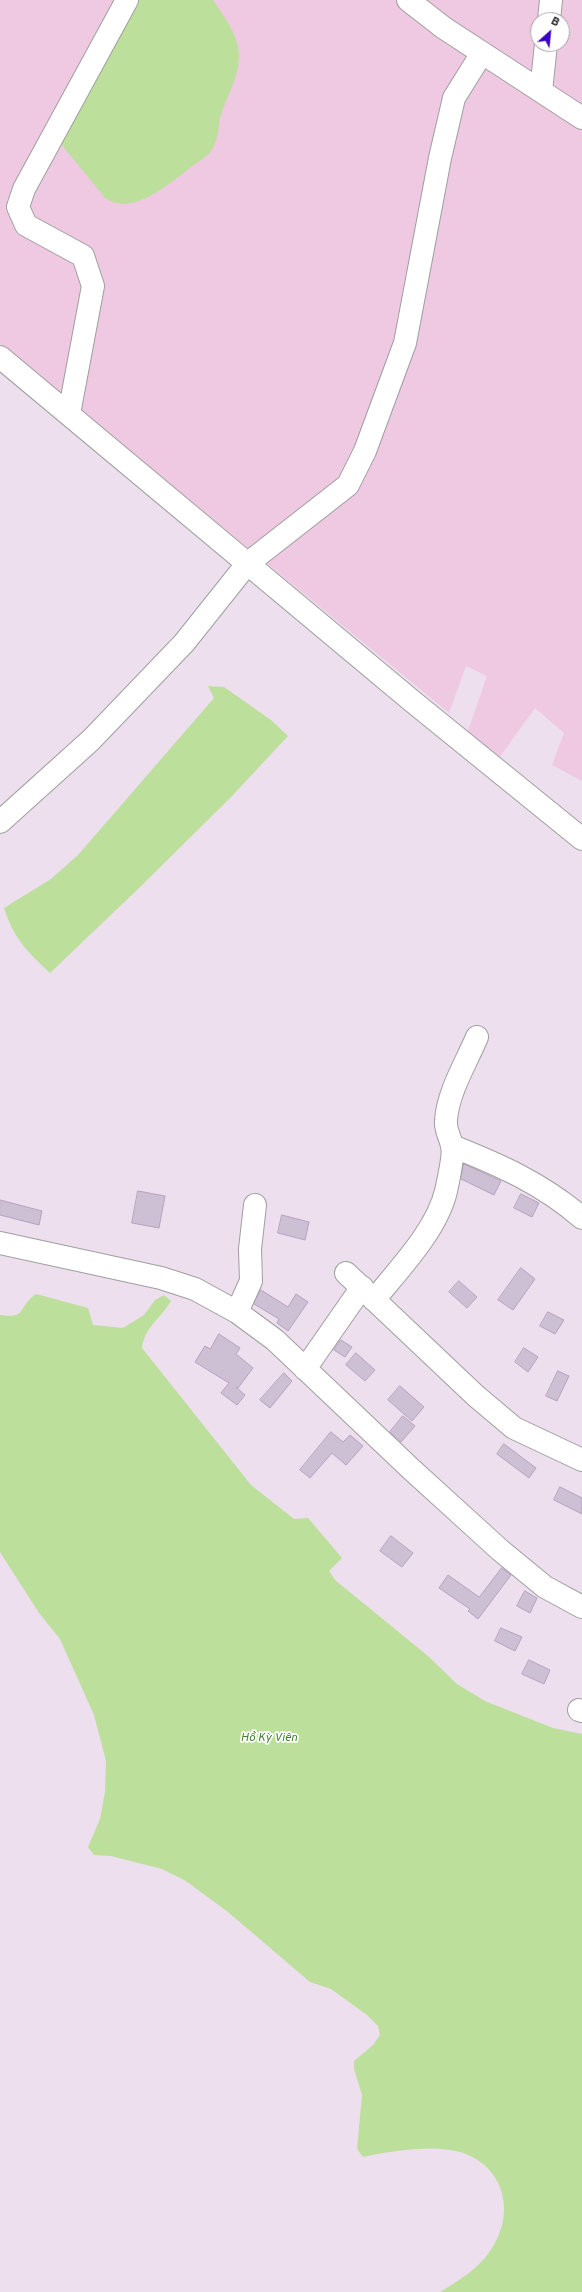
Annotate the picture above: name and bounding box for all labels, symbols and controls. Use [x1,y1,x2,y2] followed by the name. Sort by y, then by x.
[530,12,570,52] north arrow
[548,14,562,30] text: B
[241,1732,297,1746] water label: Hồ Kỳ Viên

